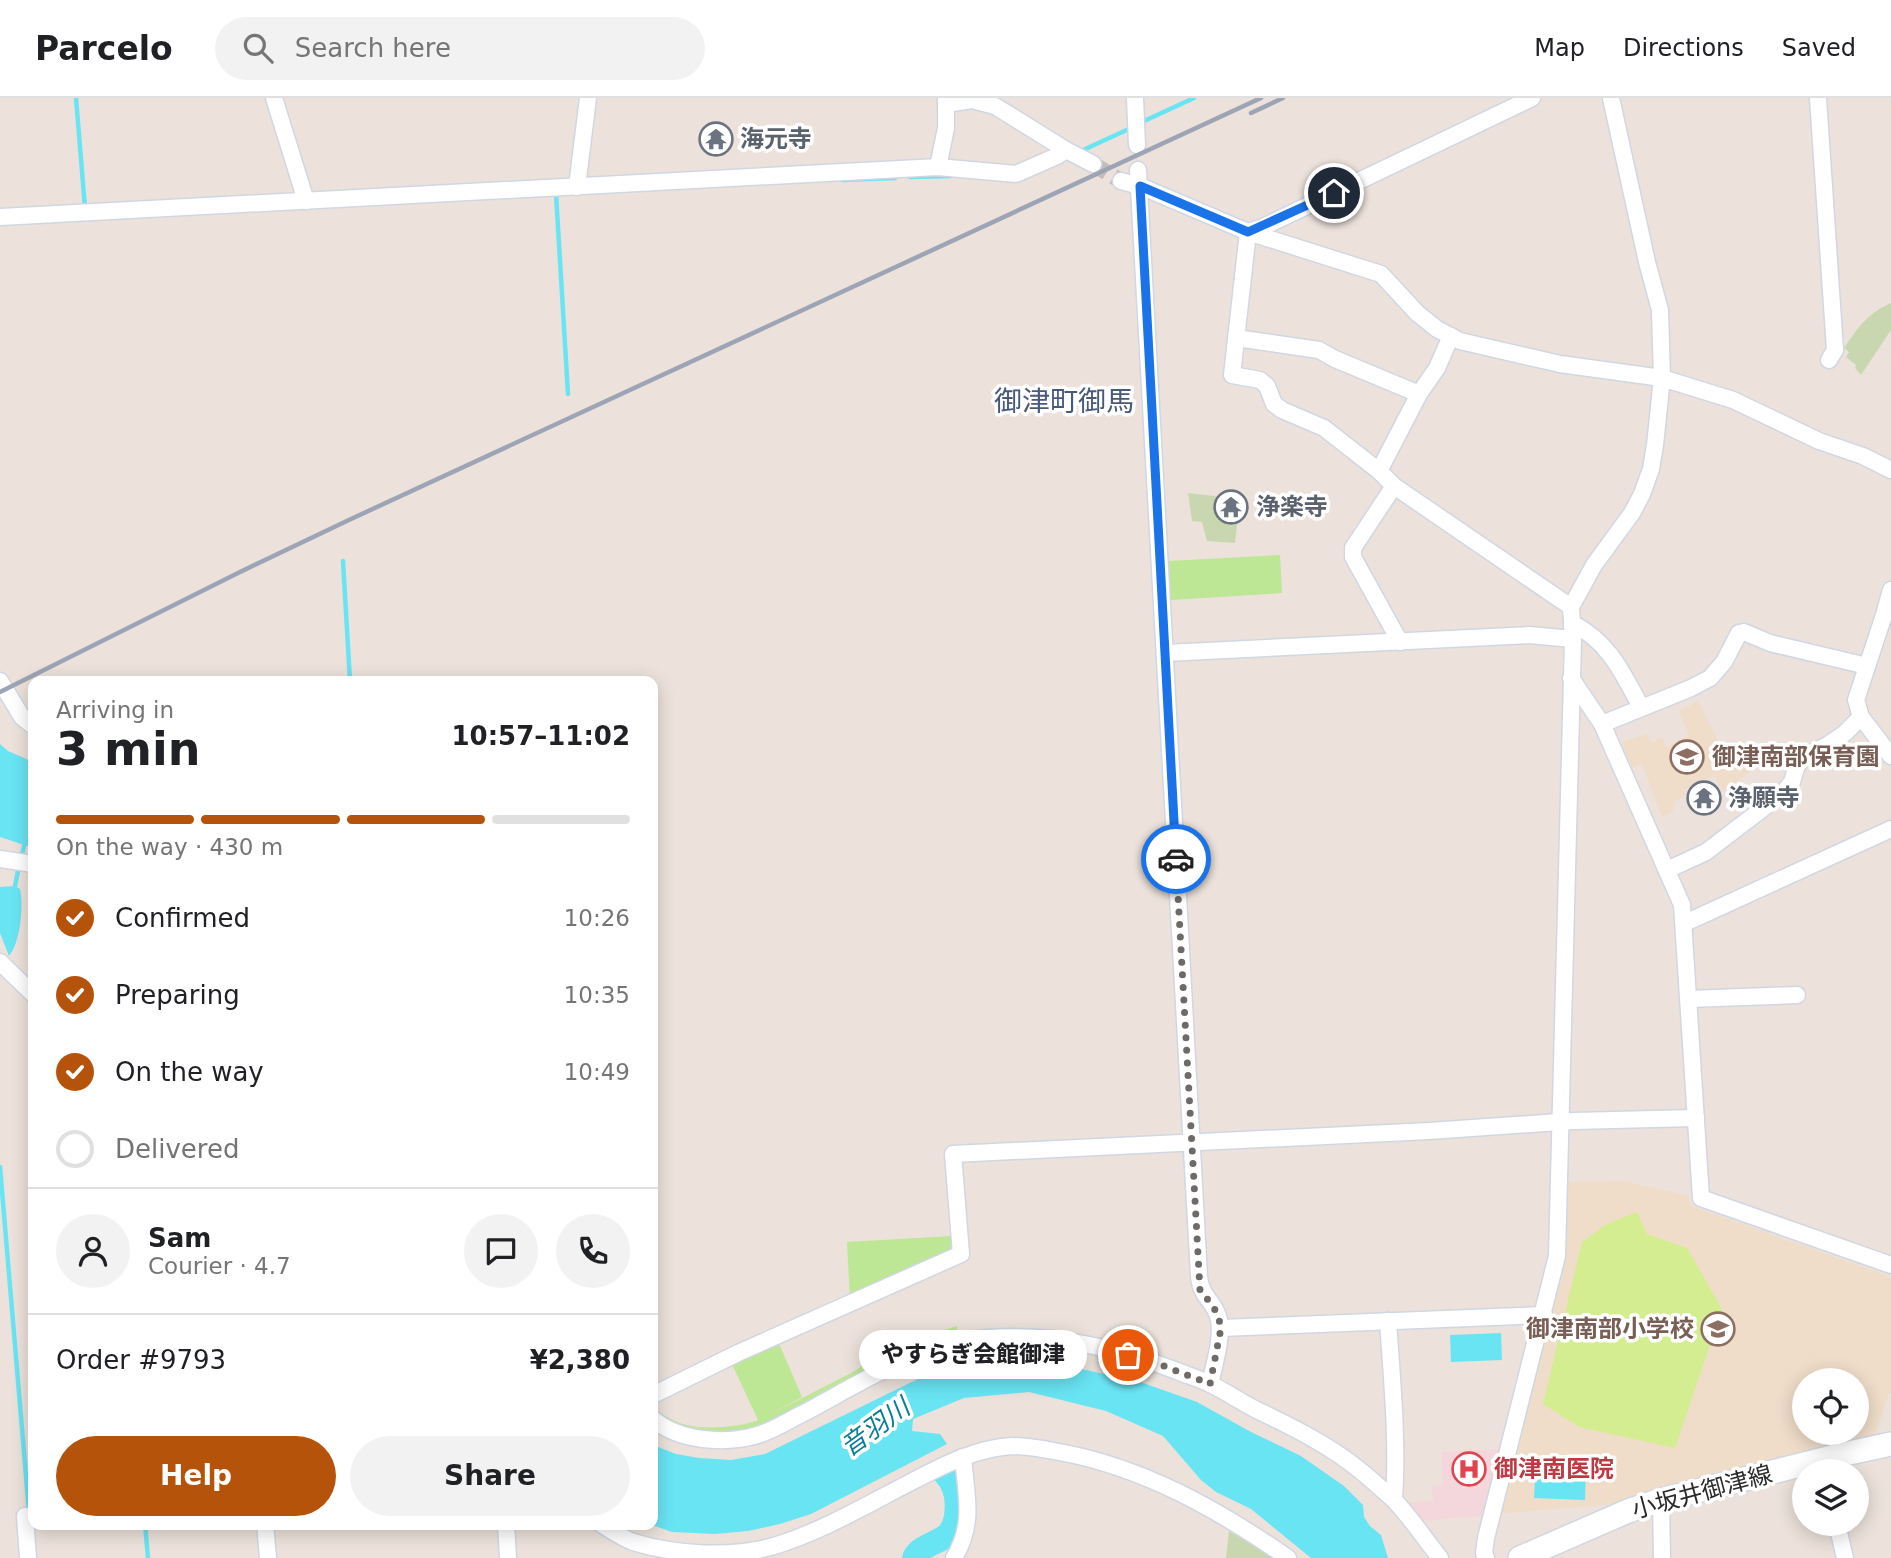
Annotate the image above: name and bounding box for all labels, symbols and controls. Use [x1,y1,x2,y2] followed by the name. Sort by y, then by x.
[215,17,705,80] search box
[35,29,173,68] text: Parcelo
[239,29,277,67] icon: search
[295,33,451,63] text: Search here
[1534,34,1585,62] text: Map
[1623,34,1744,62] text: Directions
[1782,34,1856,62] text: Saved
[697,120,735,158] temple icon: 海元寺
[740,125,812,153] place label: 海元寺
[1304,163,1364,223] pin
[1315,174,1353,212] icon: home
[994,385,1134,418] district label: 御津町御馬
[1212,488,1250,526] temple icon: 浄楽寺
[1256,493,1328,521] place label: 浄楽寺
[56,697,174,723] text: Arriving in
[451,721,630,751] text: 10:57–11:02
[56,722,200,776] text: 3 min
[1668,738,1706,776] school or university icon: 御津南部保育園
[1712,743,1880,771] place label: 御津南部保育園
[1685,779,1723,817] temple icon: 浄願寺
[1728,784,1800,812] place label: 浄願寺
[1141,824,1211,894] courier
[56,834,283,860] text: On the way · 430 m
[1157,840,1195,878] icon: car
[56,899,94,937] icon: check
[115,903,250,933] text: Confirmed
[564,905,630,931] text: 10:26
[56,976,94,1014] icon: check
[115,980,240,1010] text: Preparing
[564,982,630,1008] text: 10:35
[56,1053,94,1091] icon: check
[115,1057,264,1087] text: On the way
[564,1059,630,1085] text: 10:49
[115,1134,239,1164] text: Delivered
[56,1214,130,1288] button: person
[464,1214,538,1288] button: chat
[556,1214,630,1288] button: phone
[148,1223,211,1253] text: Sam
[148,1253,291,1279] text: Courier · 4.7
[1699,1310,1737,1348] school or university icon: 御津南部小学校
[1526,1315,1694,1343] place label: 御津南部小学校
[1098,1325,1158,1385] pin
[858,1330,1086,1380] callout: やすらぎ会館御津
[1109,1336,1147,1374] icon: bag
[881,1341,1065,1367] text: やすらぎ会館御津
[56,1345,226,1375] text: Order #9793
[530,1345,630,1375] text: ¥2,380
[1792,1368,1869,1536] map controls
[1792,1368,1869,1445] button: locate
[835,1390,918,1462] water label: 音羽川
[56,1436,336,1516] button: Help
[350,1436,630,1516] button: Share
[1450,1450,1488,1488] hospital icon: 御津南医院
[1494,1455,1614,1483] place label: 御津南医院
[1792,1459,1869,1536] button: layers
[1629,1460,1775,1524] street label: 小坂井御津線

